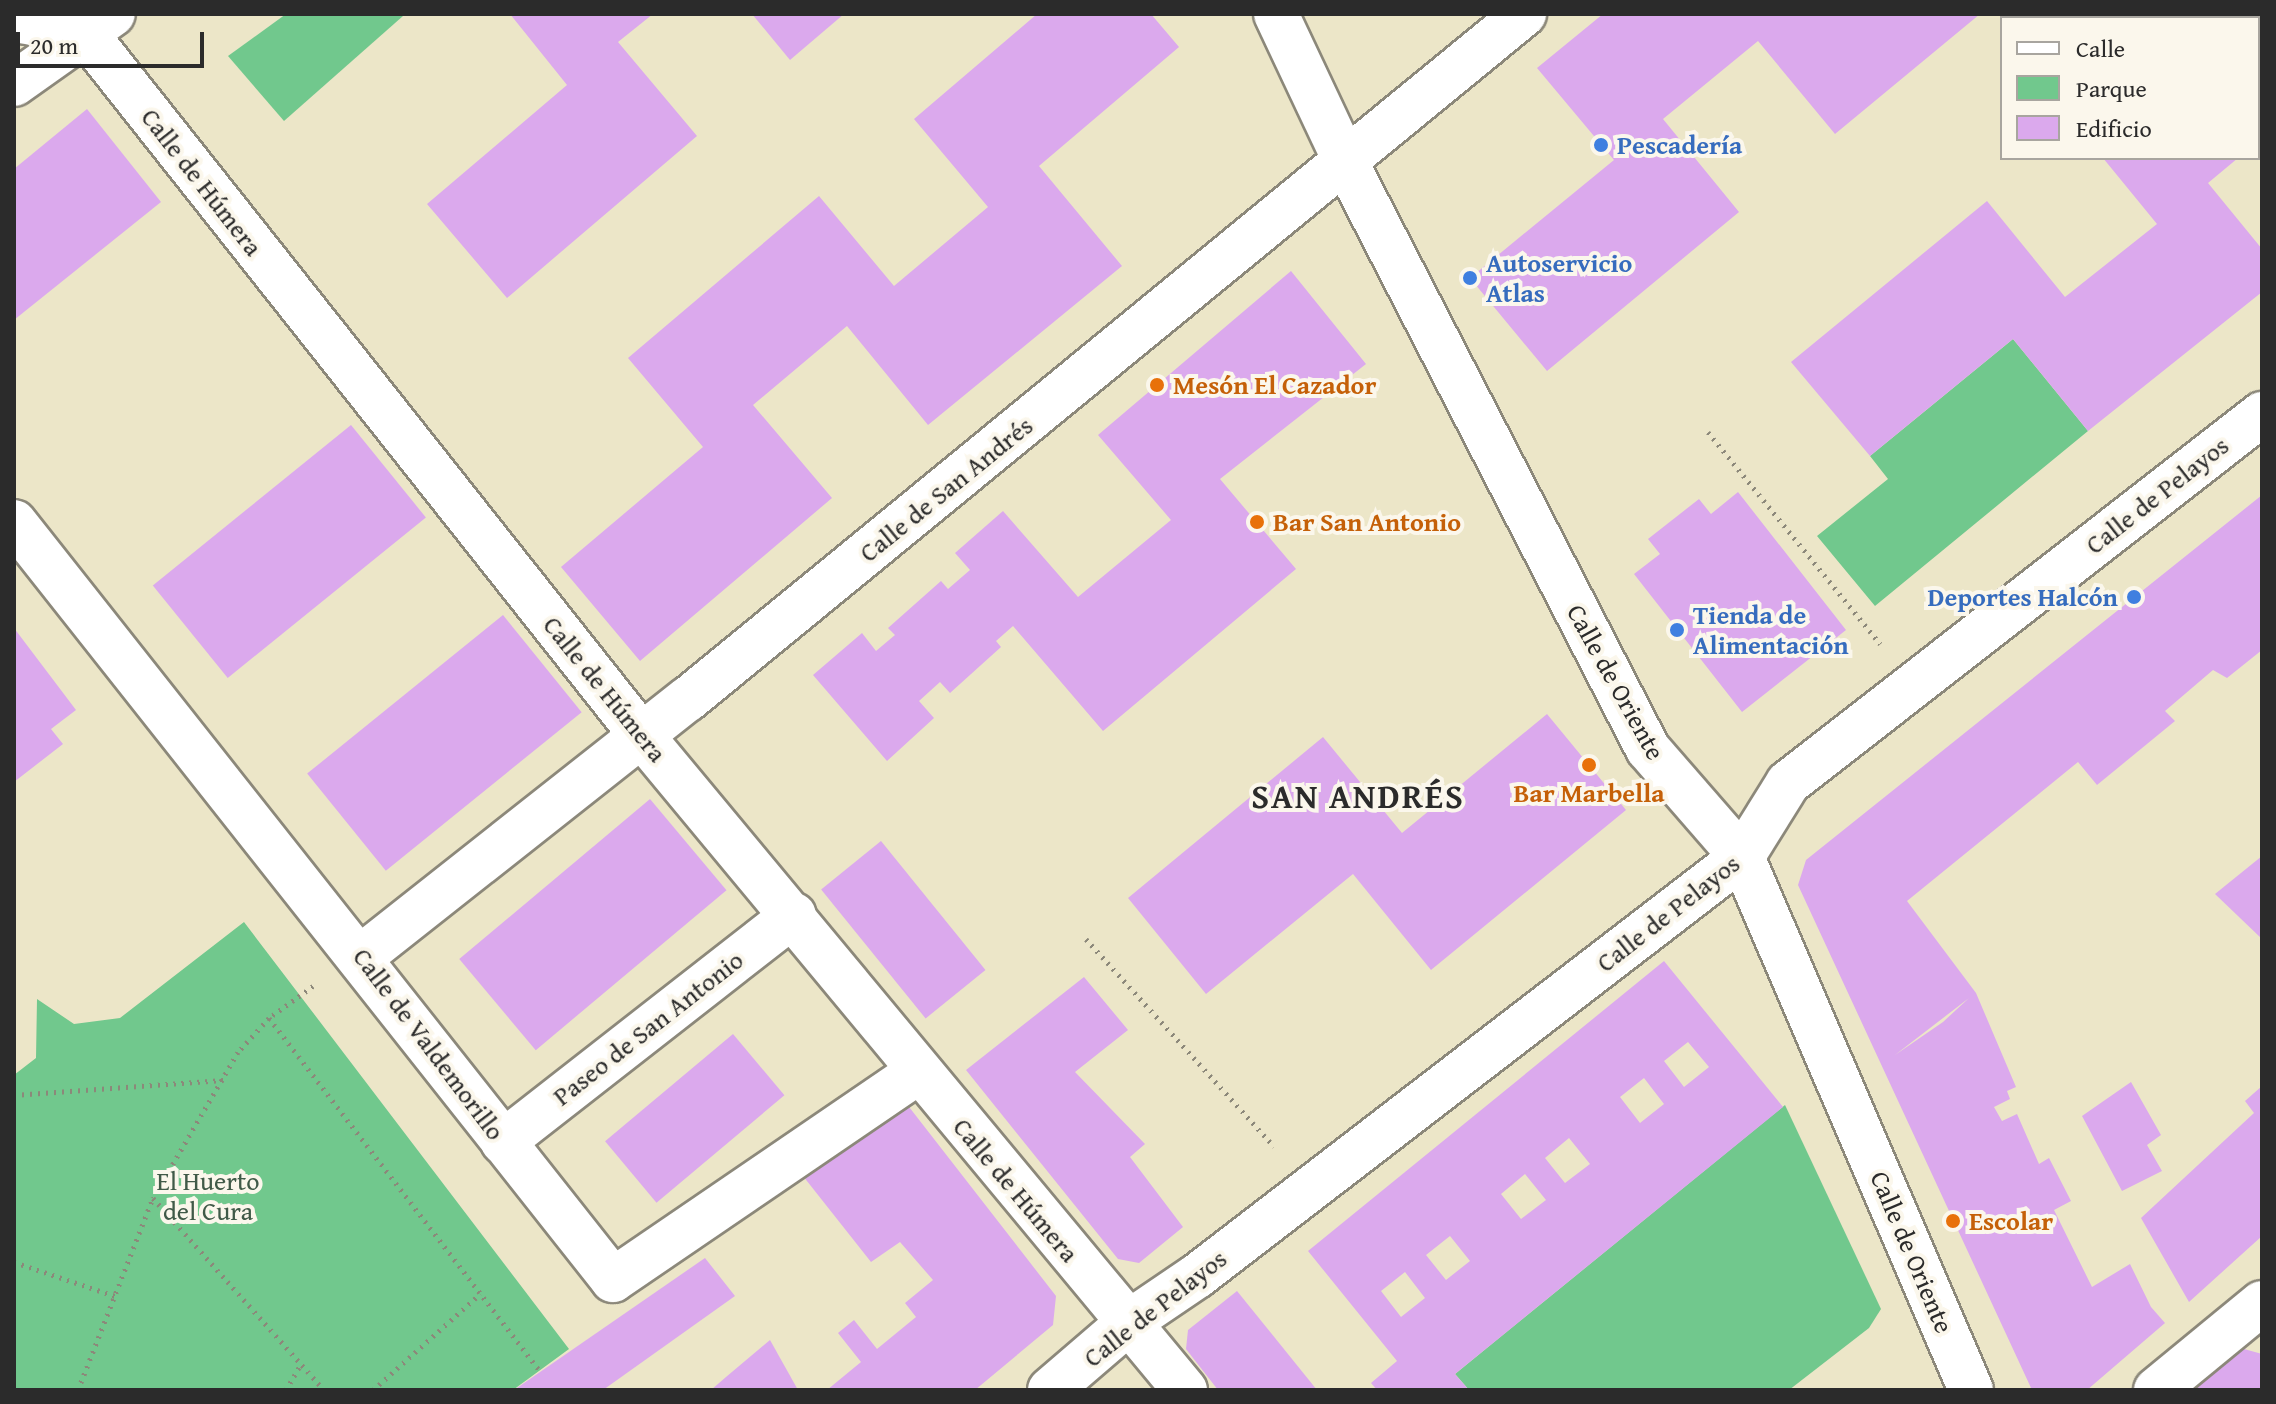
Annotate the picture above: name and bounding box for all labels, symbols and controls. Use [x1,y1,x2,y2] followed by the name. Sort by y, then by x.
[20,16,208,66] scale bar
[2000,16,2260,160] legend
[30,28,78,63] text: 20 m
[2076,31,2125,66] text: Calle
[2076,71,2147,106] text: Parque
[135,102,269,262] street label: Calle de Húmera
[2076,111,2152,146] text: Edificio
[1617,129,1742,161] place label: Pescadería
[1592,136,1610,154] marker: Pescadería
[1486,247,1632,308] place label: Autoservicio Atlas
[1461,269,1479,287] marker: Autoservicio Atlas
[1173,369,1376,401] place label: Mesón El Cazador
[1148,376,1166,394] marker: Mesón El Cazador
[853,410,1039,568] street label: Calle de San Andrés
[2079,430,2235,560] street label: Calle de Pelayos
[1273,506,1461,538] place label: Bar San Antonio
[1248,513,1266,531] marker: Bar San Antonio
[1928,581,2118,613] place label: Deportes Halcón
[2125,588,2143,606] marker: Deportes Halcón
[1560,599,1672,765] street label: Calle de Oriente
[1693,599,1849,660] place label: Tienda de Alimentación
[537,610,673,768] street label: Calle de Húmera
[1668,621,1686,639] marker: Tienda de Alimentación
[1580,756,1598,774] marker: Bar Marbella
[1251,776,1465,816] district label: SAN ANDRÉS
[1513,777,1665,809] place label: Bar Marbella
[1590,848,1746,978] street label: Calle de Pelayos
[347,942,511,1146] street label: Calle de Valdemorillo
[547,944,749,1112] street label: Paseo de San Antonio
[947,1112,1085,1268] street label: Calle de Húmera
[157,1165,259,1226] park label: El Huerto del Cura
[1864,1166,1960,1338] street label: Calle de Oriente
[1969,1205,2053,1237] place label: Escolar
[1944,1212,1962,1230] marker: Escolar
[1077,1243,1233,1373] street label: Calle de Pelayos

